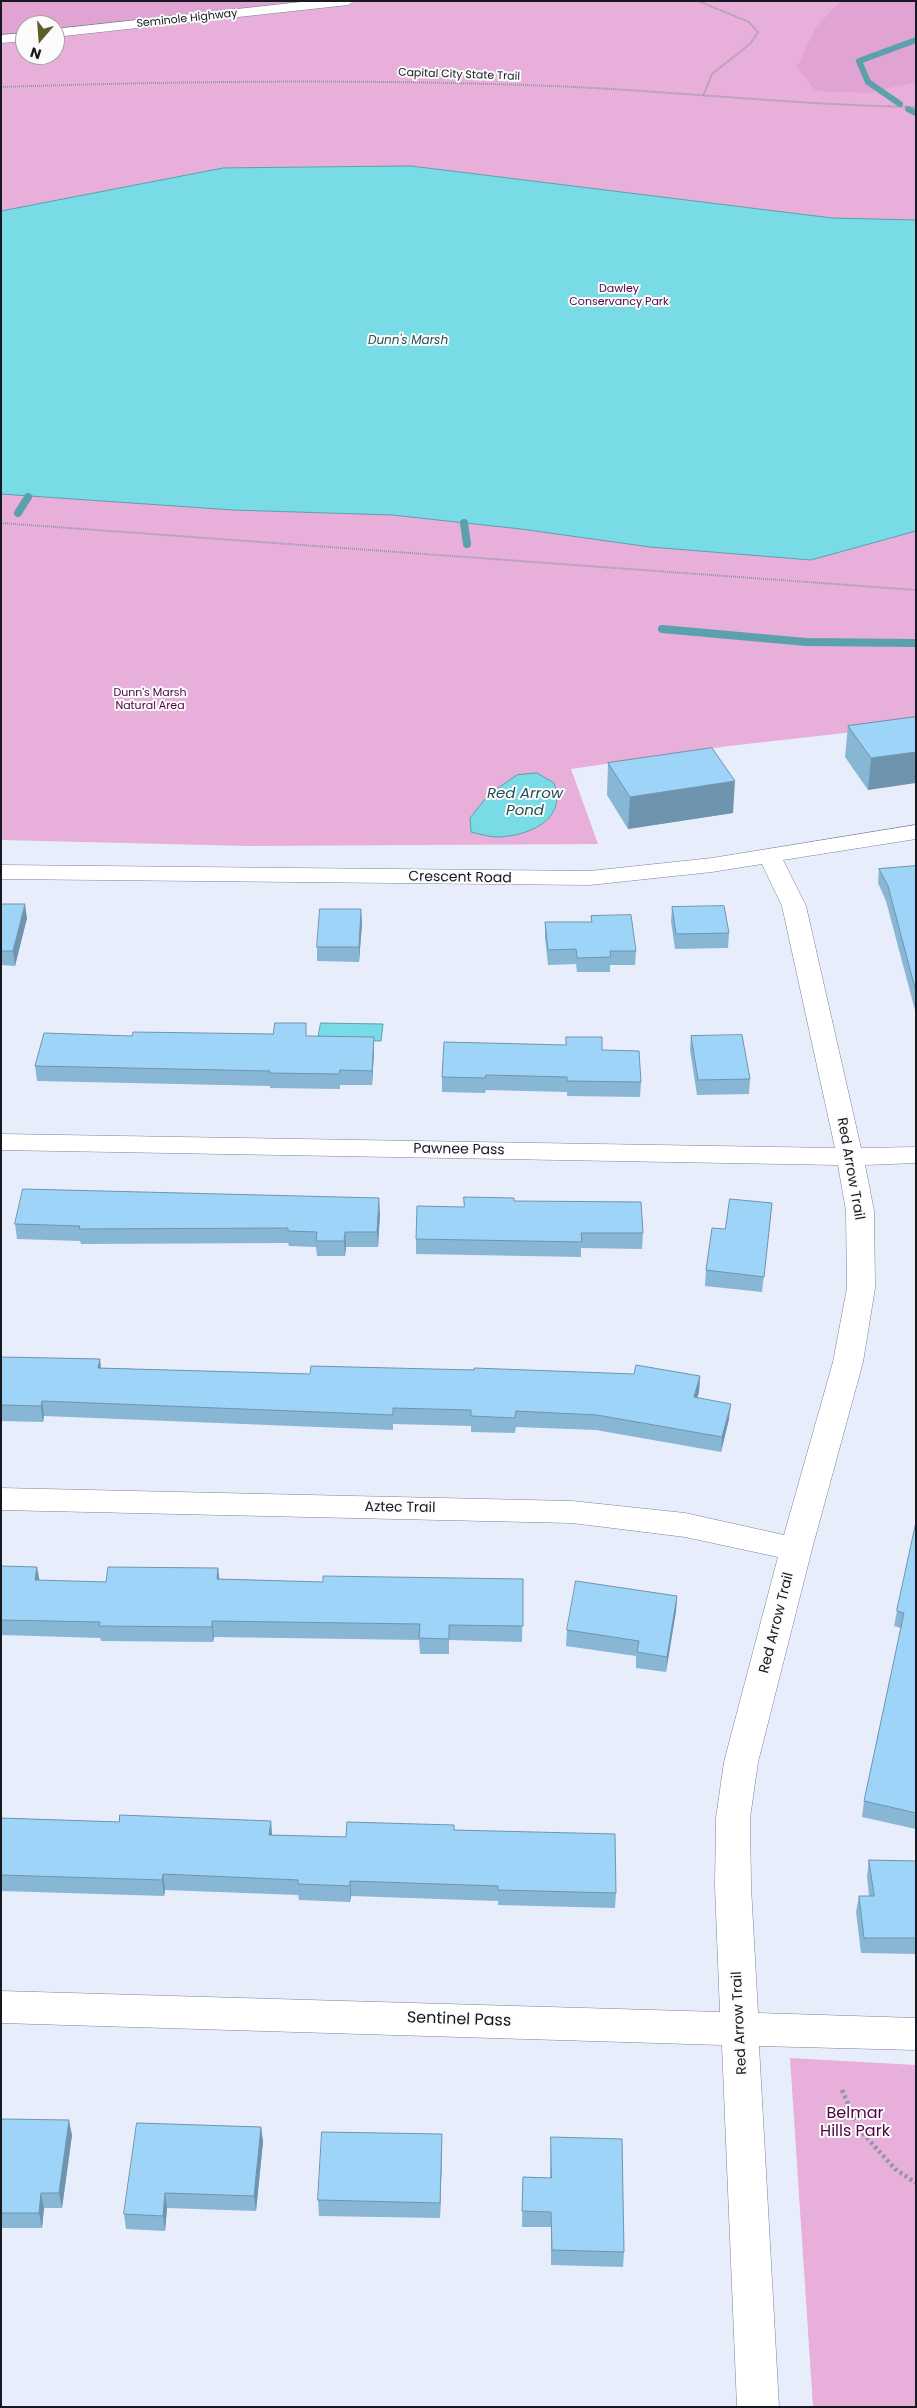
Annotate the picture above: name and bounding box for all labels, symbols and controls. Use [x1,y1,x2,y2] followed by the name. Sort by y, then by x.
[136,7,238,31] street label: Seminole Highway
[15,15,65,65] north arrow
[28,42,44,64] text: N
[398,66,520,84] street label: Capital City State Trail
[569,282,669,308] park label: Dawley Conservancy Park
[368,334,448,348] water label: Dunn's Marsh
[113,686,187,712] park label: Dunn's Marsh Natural Area
[487,785,563,820] water label: Red Arrow Pond
[408,869,512,887] street label: Crescent Road
[833,1117,867,1221] street label: Red Arrow Trail
[413,1141,505,1159] street label: Pawnee Pass
[364,1499,436,1517] street label: Aztec Trail
[756,1571,798,1675] street label: Red Arrow Trail
[729,1971,751,2075] street label: Red Arrow Trail
[406,2009,512,2031] street label: Sentinel Pass
[820,2104,890,2142] park label: Belmar Hills Park

